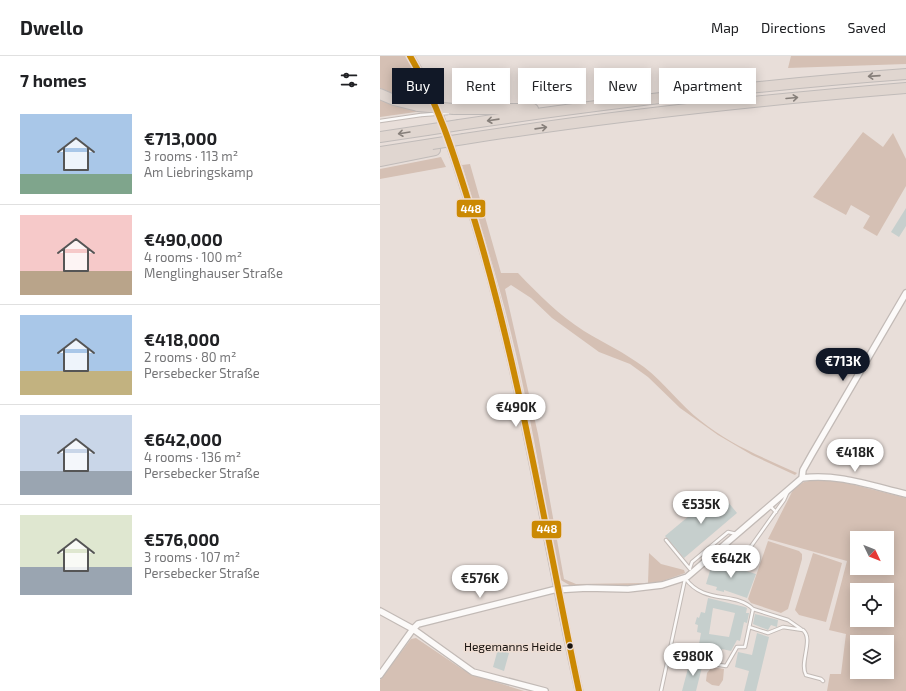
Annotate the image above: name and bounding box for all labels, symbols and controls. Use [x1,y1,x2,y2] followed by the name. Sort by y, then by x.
[20,16,83,39] text: Dwello
[711,19,739,36] text: Map
[761,19,826,36] text: Directions
[848,19,886,36] text: Saved
[392,68,444,104] chip: Buy
[452,68,510,104] chip: Rent
[518,68,586,104] chip: Filters
[594,68,651,104] chip: New
[659,68,756,104] chip: Apartment
[338,69,360,91] icon: filters
[20,70,87,90] text: 7 homes
[868,72,881,80] one-way arrow
[785,94,798,101] one-way arrow
[487,116,500,124] one-way arrow
[534,124,547,132] one-way arrow
[144,128,217,148] text: €713,000
[397,129,410,137] one-way arrow
[52,130,100,178] icon: home
[144,148,238,164] text: 3 rooms · 113 m²
[144,164,253,180] text: Am Liebringskamp
[456,199,486,218] line badge: 448
[461,202,482,215] text: 448
[144,229,223,249] text: €490,000
[52,231,100,279] icon: home
[144,249,242,265] text: 4 rooms · 100 m²
[144,265,283,281] text: Menglinghauser Straße
[144,329,220,349] text: €418,000
[52,331,100,379] icon: home
[815,348,871,382] pin: €713K
[144,349,236,365] text: 2 rooms · 80 m²
[825,353,861,369] text: €713K
[144,365,260,381] text: Persebecker Straße
[488,394,544,428] pin: €490K
[496,399,536,415] text: €490K
[144,429,222,449] text: €642,000
[52,431,100,479] icon: home
[827,439,883,473] pin: €418K
[836,444,874,460] text: €418K
[144,449,241,465] text: 4 rooms · 136 m²
[144,465,260,481] text: Persebecker Straße
[673,491,729,525] pin: €535K
[682,496,720,512] text: €535K
[531,520,562,539] line badge: 448
[537,522,558,535] text: 448
[144,529,220,549] text: €576,000
[52,531,100,579] icon: home
[850,531,894,575] north arrow
[850,531,894,679] map controls
[703,545,759,579] pin: €642K
[144,549,240,565] text: 3 rooms · 107 m²
[711,550,751,566] text: €642K
[144,565,260,581] text: Persebecker Straße
[452,565,508,599] pin: €576K
[461,570,499,586] text: €576K
[850,583,894,627] button: locate
[850,635,894,679] button: layers
[464,639,562,653] place label: Hegemanns Heide
[565,641,575,651] marker: Hegemanns Heide
[665,643,721,677] pin: €980K
[673,648,713,664] text: €980K

